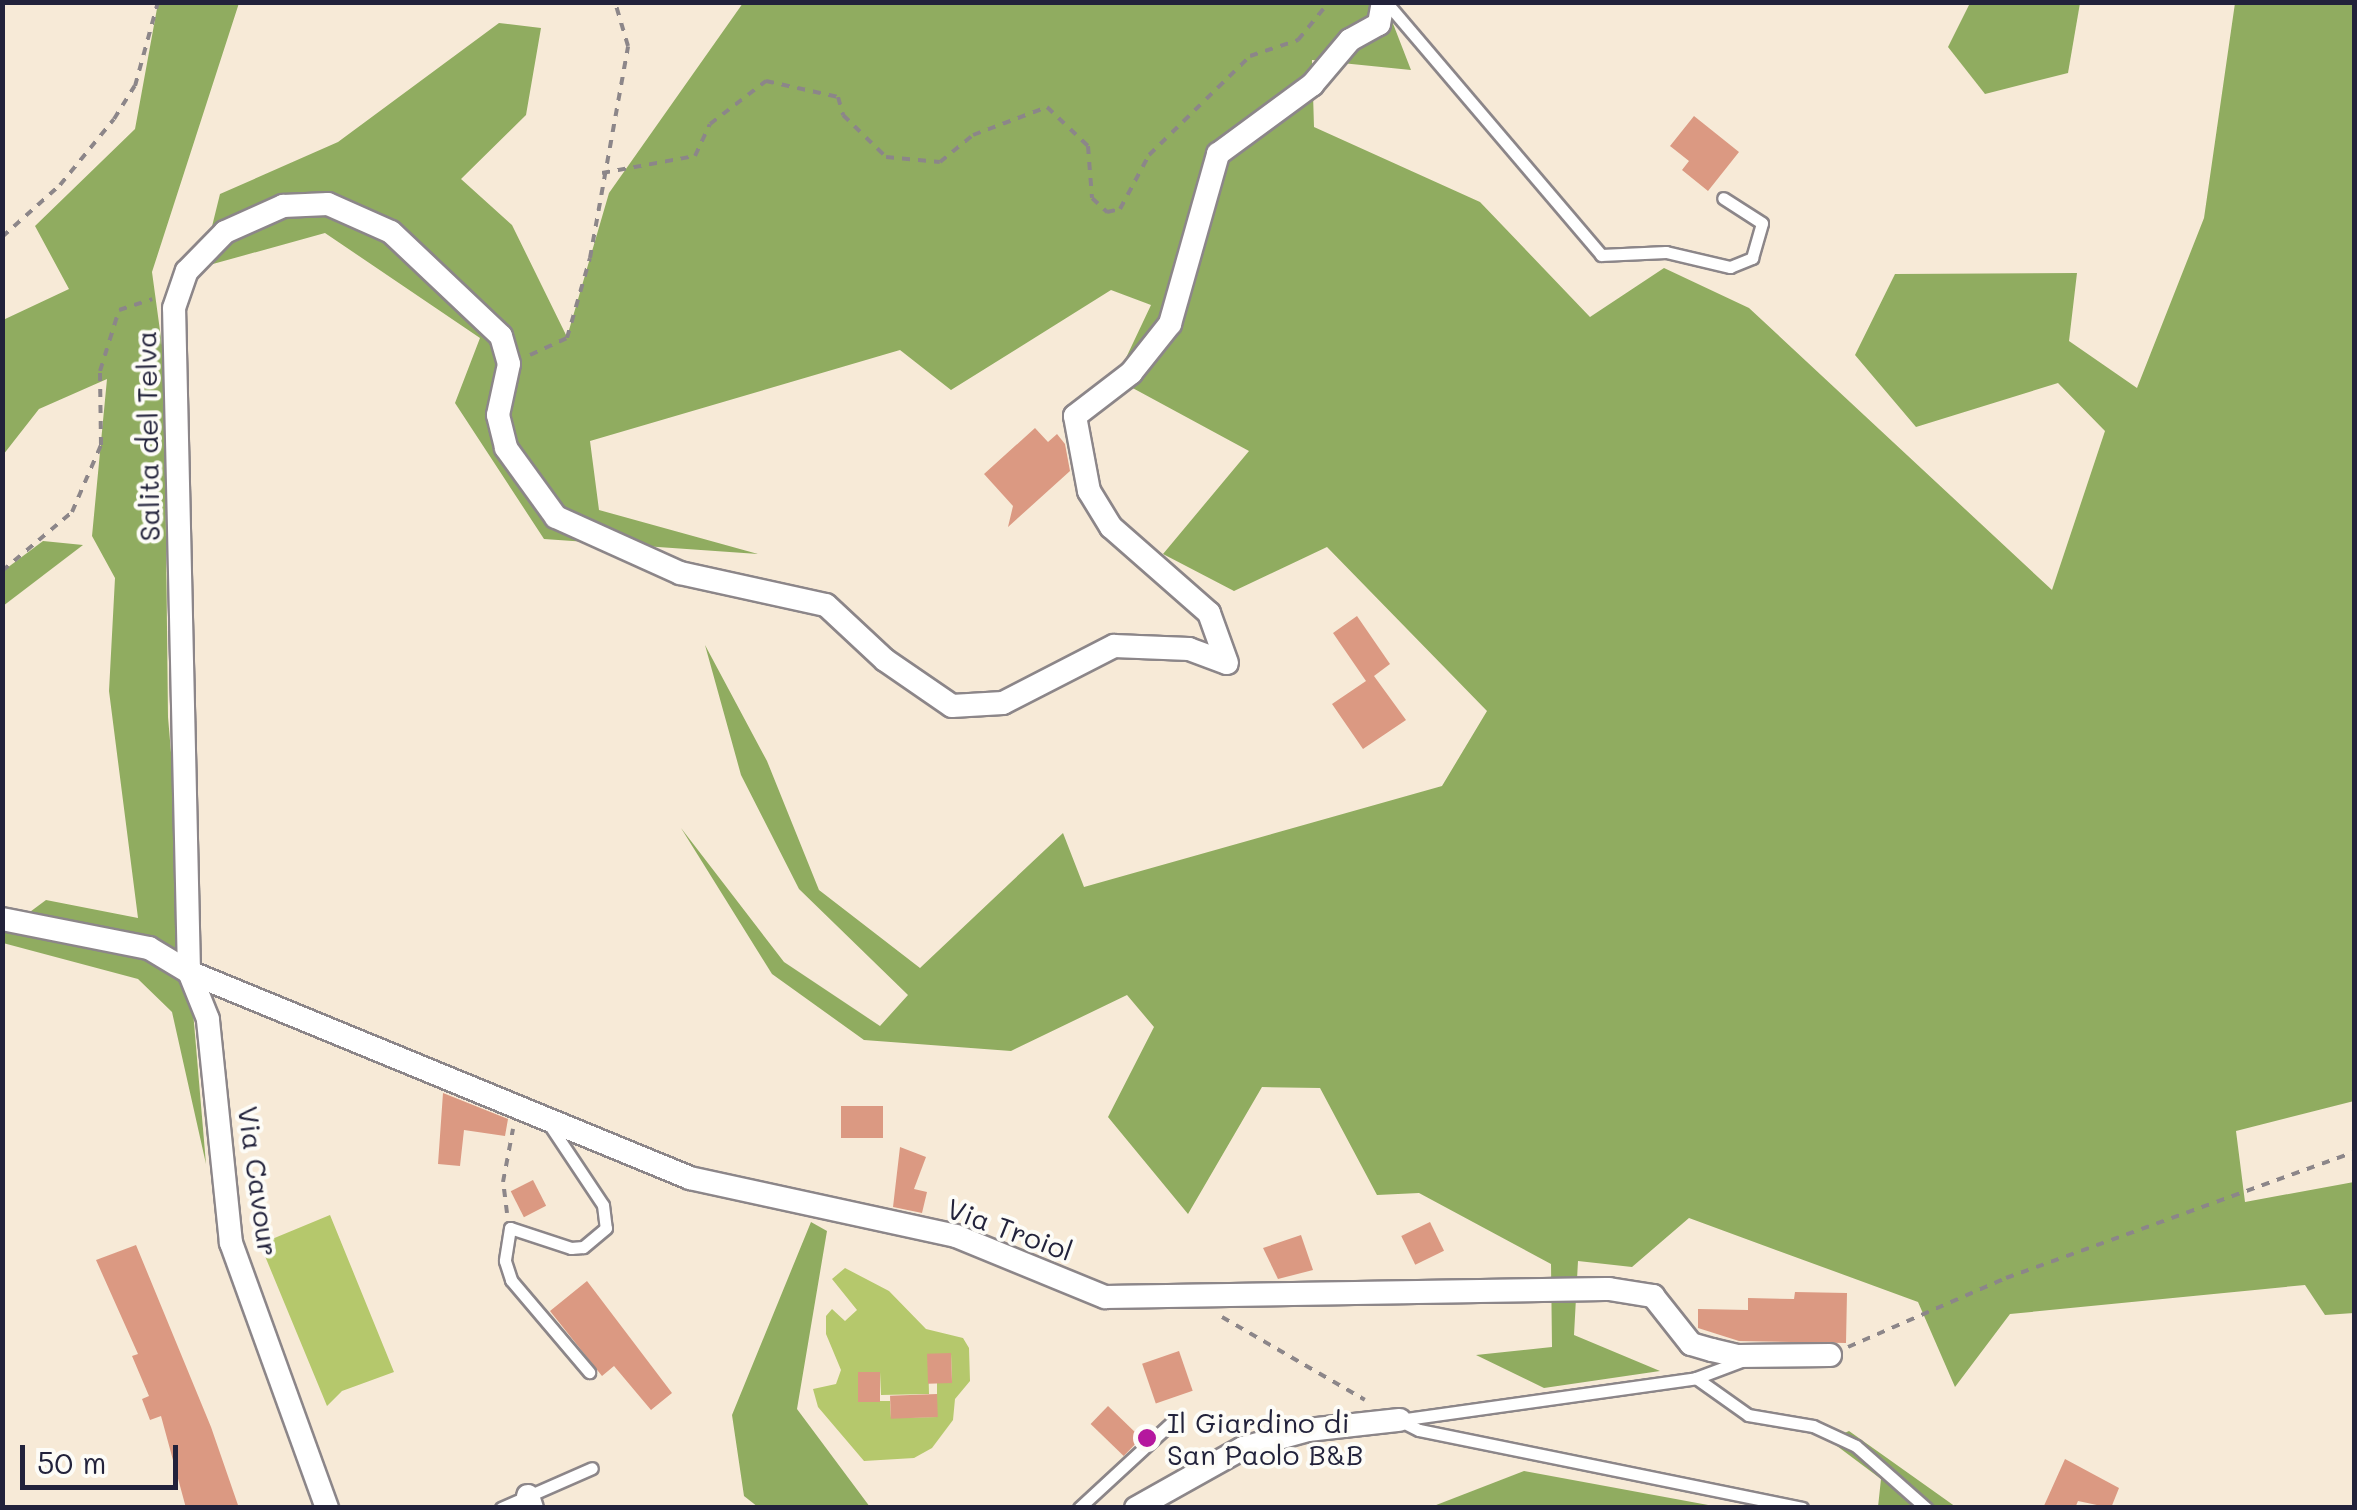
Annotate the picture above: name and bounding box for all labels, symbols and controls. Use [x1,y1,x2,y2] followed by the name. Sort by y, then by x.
[128,330,166,542] street label: Salita del Telva
[232,1104,286,1258] street label: Via Cavour
[943,1191,1077,1267] street label: Via Troiol
[1167,1405,1363,1471] place label: Il Giardino di San Paolo B&B
[25,1425,182,1487] scale bar
[1136,1427,1158,1449] marker: Il Giardino di San Paolo B&B
[37,1442,107,1482] text: 50 m

